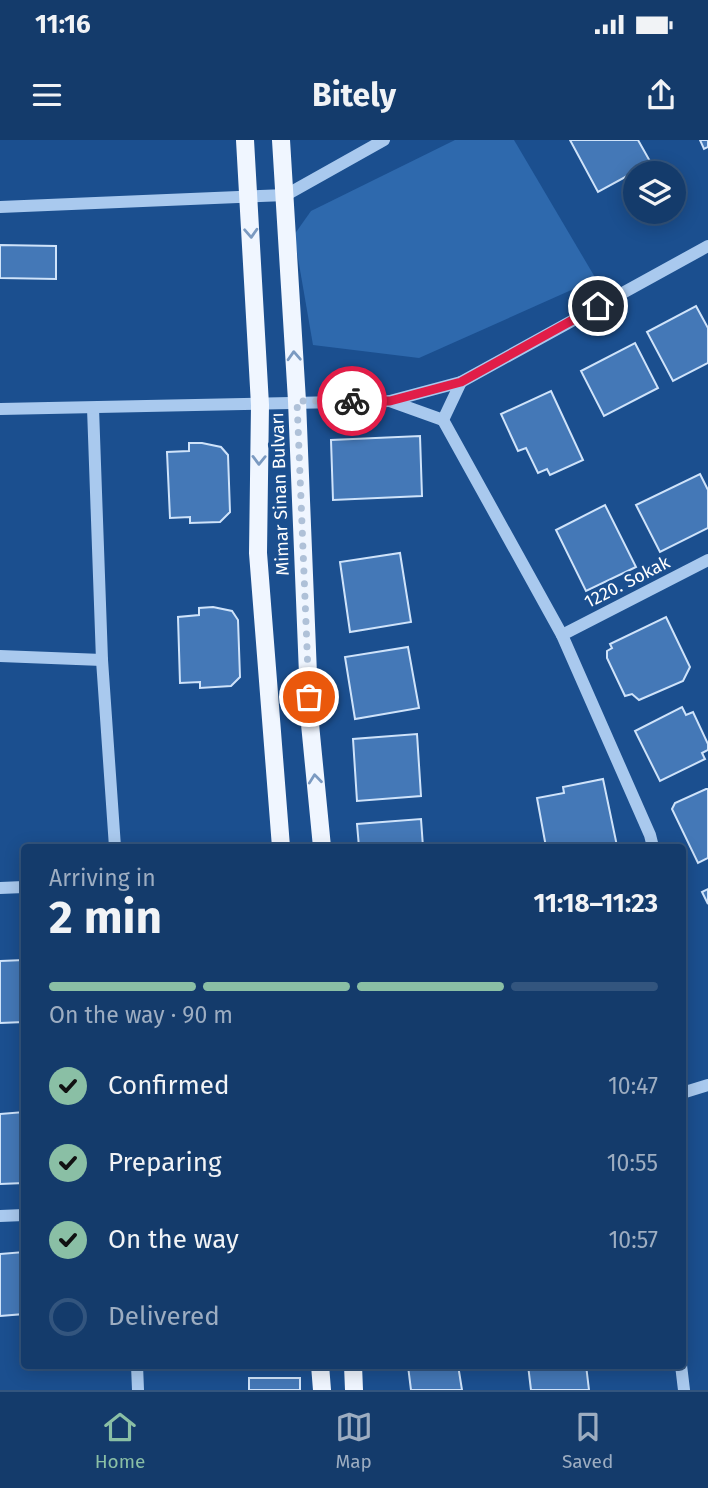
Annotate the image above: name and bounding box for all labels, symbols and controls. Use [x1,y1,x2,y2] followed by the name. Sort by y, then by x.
[35,9,91,40] text: 11:16
[28,76,66,114] icon: menu
[312,76,396,114] text: Bitely
[642,76,680,114] icon: share
[623,161,686,224] map controls
[623,161,686,224] button: layers
[243,227,258,238] one-way arrow
[568,276,628,336] pin
[579,287,617,325] icon: home
[287,350,302,361] one-way arrow
[317,366,387,436] courier
[333,382,371,420] icon: bike
[266,412,294,576] street label: Mimar Sinan Bulvarı
[251,455,267,466] one-way arrow
[581,551,674,613] street label: 1220. Sokak
[279,667,339,727] pin
[290,678,328,716] icon: bag
[308,773,323,784] one-way arrow
[49,864,156,892] text: Arriving in
[533,888,658,919] text: 11:18–11:23
[49,890,162,945] text: 2 min
[49,1001,233,1029] text: On the way · 90 m
[49,1067,87,1105] icon: check
[108,1070,229,1101] text: Confirmed
[608,1072,658,1100] text: 10:47
[49,1144,87,1182] icon: check
[108,1147,221,1178] text: Preparing
[607,1149,658,1177] text: 10:55
[49,1221,87,1259] icon: check
[108,1224,239,1255] text: On the way
[608,1226,658,1254] text: 10:57
[108,1301,220,1332] text: Delivered
[95,1408,145,1473] tab: Home
[335,1408,373,1473] tab: Map
[562,1408,613,1473] tab: Saved

